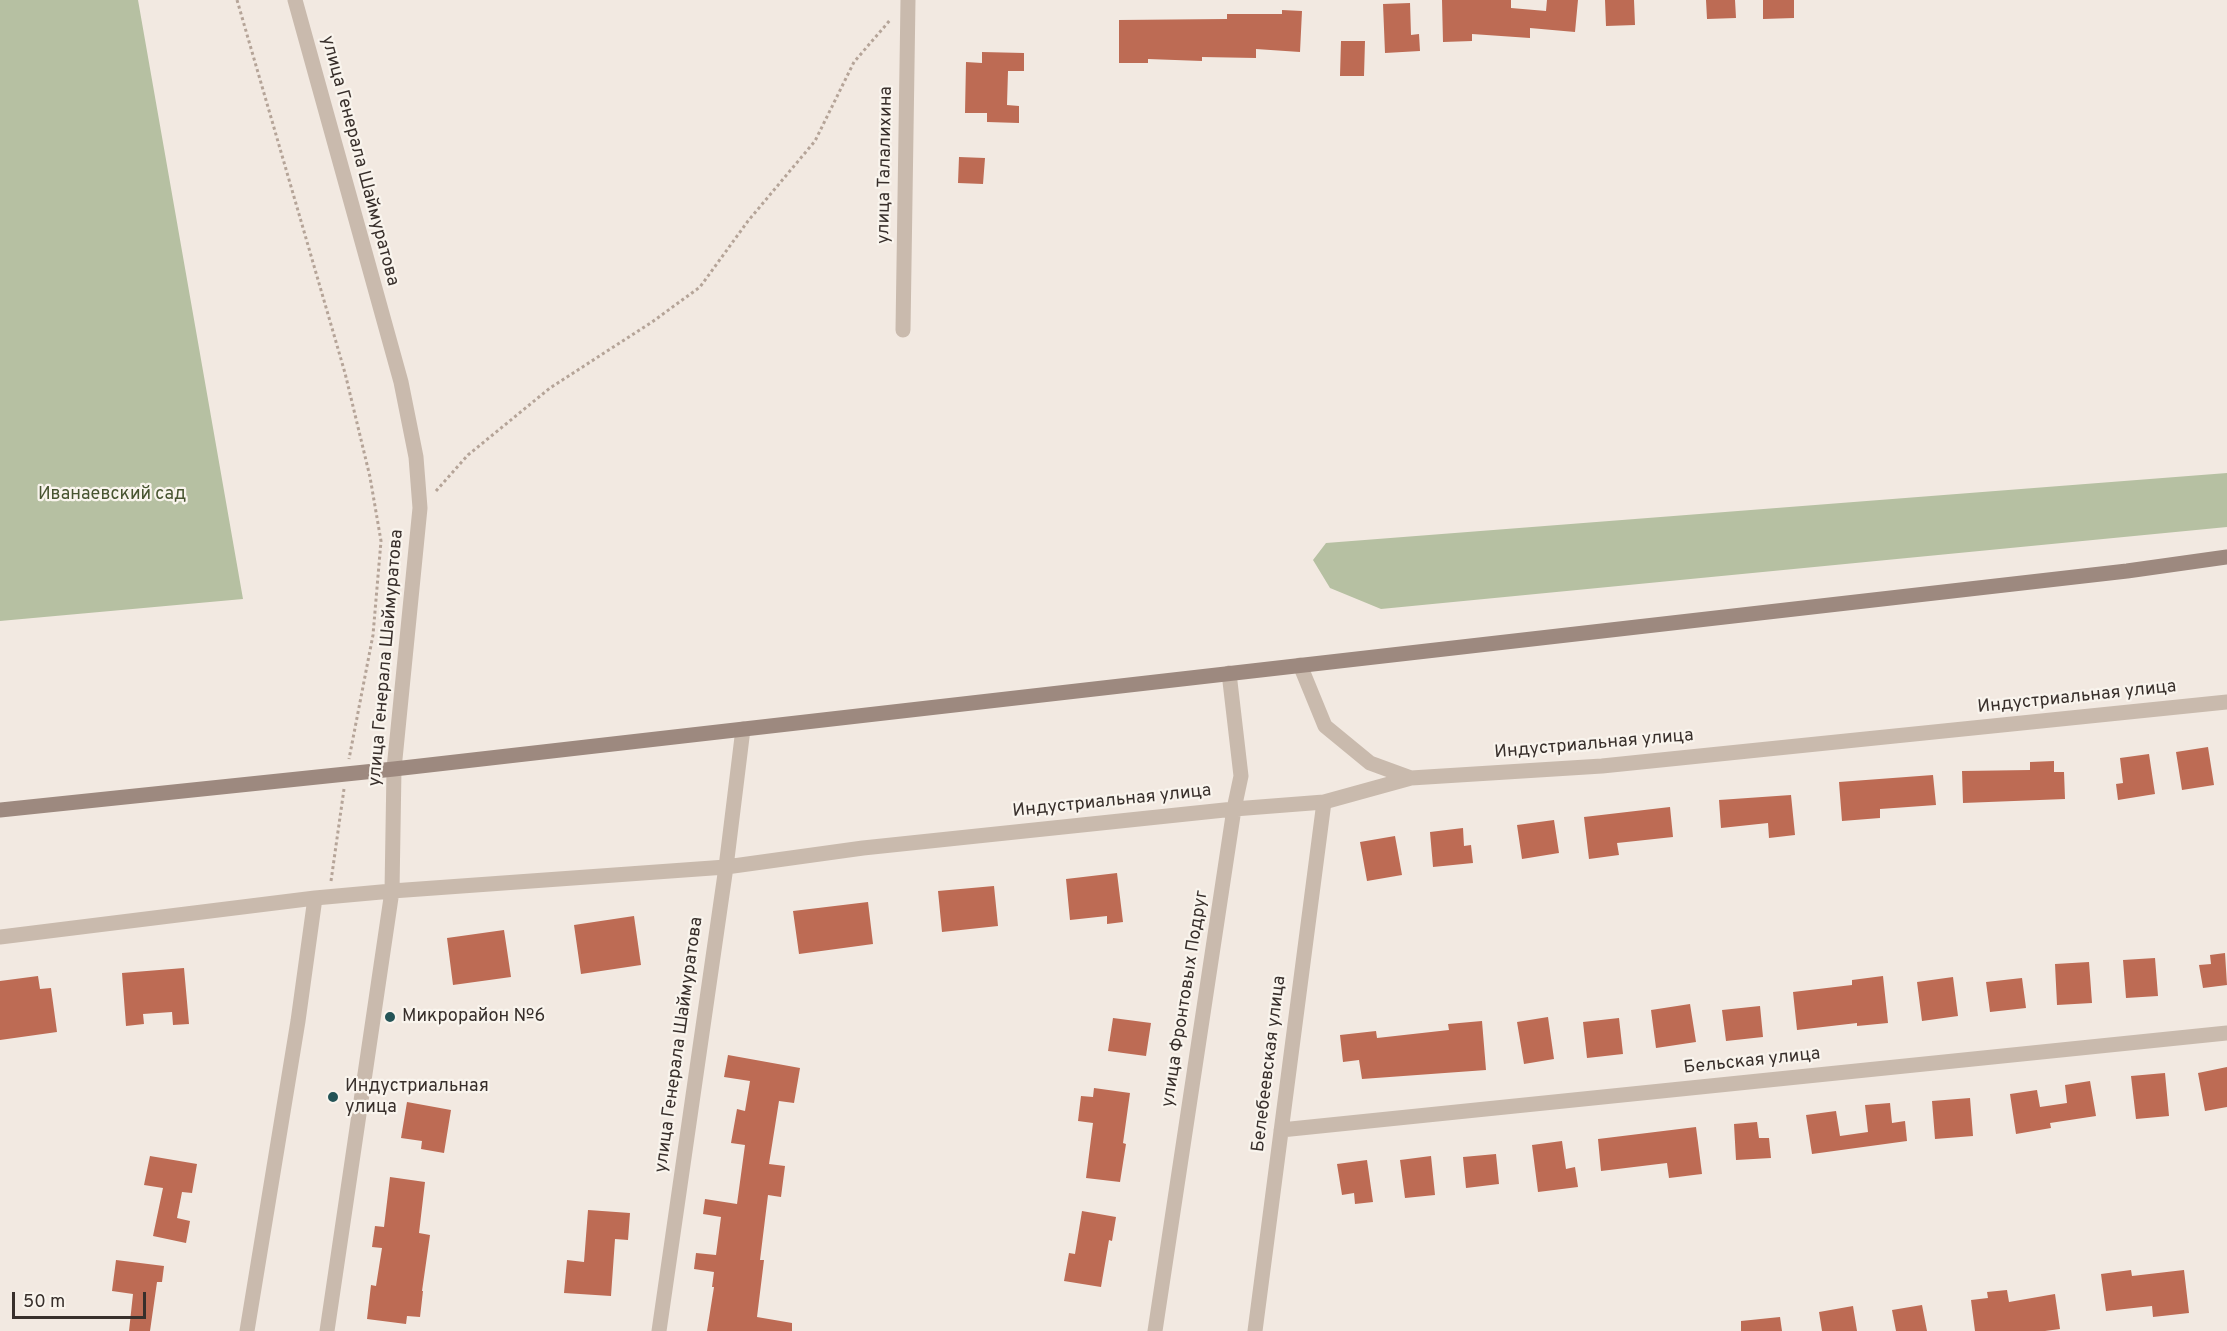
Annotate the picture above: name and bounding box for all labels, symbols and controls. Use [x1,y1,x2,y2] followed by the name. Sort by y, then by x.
[315,34,403,288] street label: улица Генерала Шаймуратова
[874,86,898,244] street label: улица Талалихина
[38,484,186,506] park label: Иванаевский сад
[365,529,409,787] street label: улица Генерала Шаймуратова
[1977,677,2177,719] street label: Индустриальная улица
[1494,726,1694,764] street label: Индустриальная улица
[1012,781,1212,823] street label: Индустриальная улица
[1158,889,1214,1109] street label: улица Фронтовых Подруг
[651,916,709,1174] street label: улица Генерала Шаймуратова
[1248,975,1292,1153] street label: Белебеевская улица
[402,1006,545,1028] place label: Микрорайон №6
[383,1010,397,1024] marker: Микрорайон №6
[1683,1044,1821,1080] street label: Бельская улица
[345,1076,489,1118] place label: Индустриальная улица
[326,1090,340,1104] marker: Индустриальная улица
[15,1280,148,1318] scale bar
[23,1291,65,1314] text: 50 m

